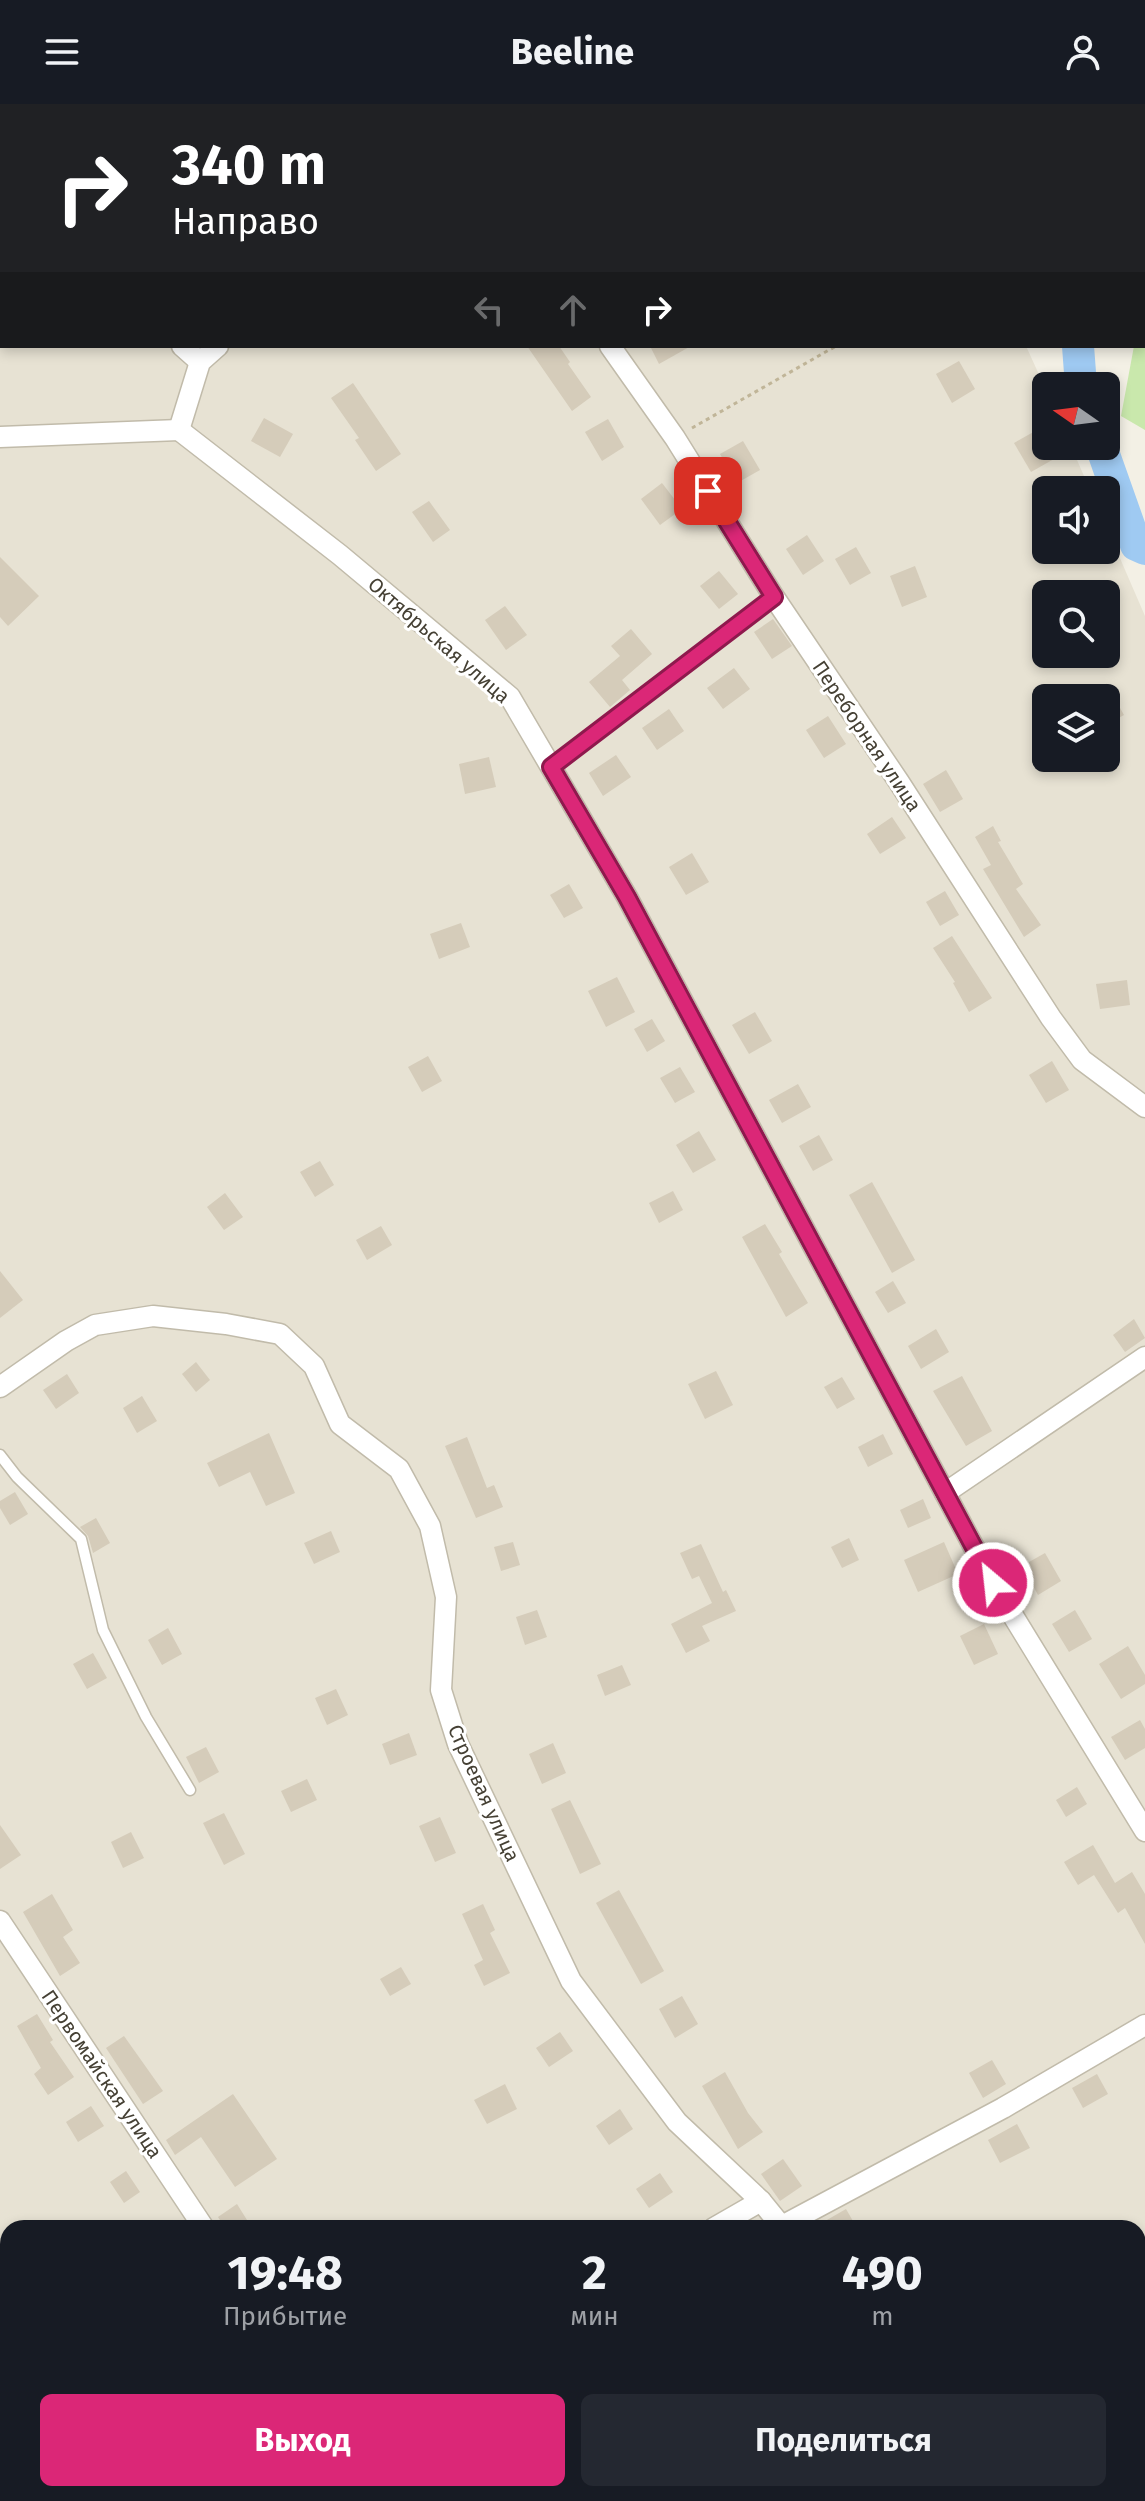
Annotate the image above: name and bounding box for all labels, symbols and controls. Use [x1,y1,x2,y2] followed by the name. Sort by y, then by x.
[40,30,84,74] icon: menu
[511,30,634,74] text: Beeline
[1061,30,1105,74] icon: person
[172,132,326,199] text: 340 m
[40,136,144,240] icon: right
[172,200,319,244] text: Направо
[467,288,511,332] icon: left
[551,288,595,332] icon: ahead
[635,288,679,332] icon: right
[1032,372,1120,460] north arrow
[1032,372,1120,772] map controls
[674,457,742,525] pin
[686,469,730,513] icon: arrive
[1032,476,1120,564] button: sound
[363,572,515,708] street label: Октябрьская улица
[1032,580,1120,668] button: search
[808,656,926,816] street label: Переборная улица
[1032,684,1120,772] button: layers
[951,1541,1035,1625] position arrow
[443,1721,525,1865] street label: Строевая улица
[37,1985,167,2163] street label: Первомайская улица
[227,2244,343,2302] text: 19:48
[582,2244,607,2302] text: 2
[842,2244,923,2302] text: 490
[223,2301,347,2332] text: Прибытие
[570,2301,619,2332] text: мин
[871,2301,894,2332] text: m
[40,2394,565,2486] button: Выход
[581,2394,1106,2486] button: Поделиться

